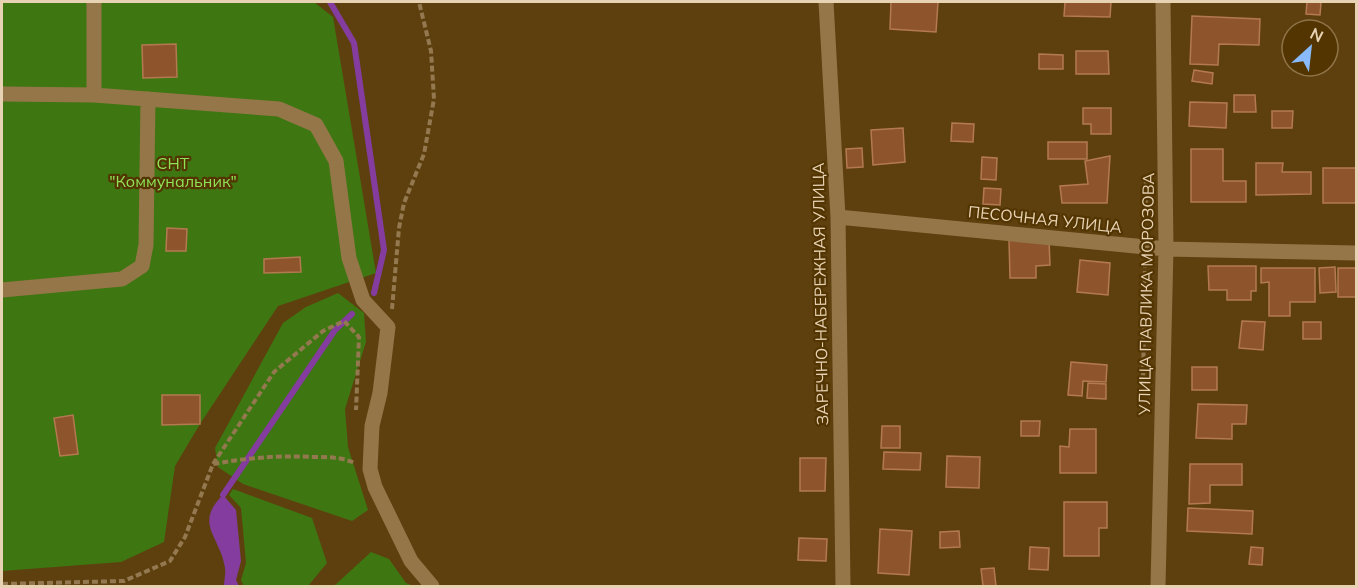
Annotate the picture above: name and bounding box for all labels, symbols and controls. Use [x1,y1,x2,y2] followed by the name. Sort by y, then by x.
[1280,18,1340,78] north arrow
[1307,23,1327,46] text: N
[109,153,237,191] park label: СНТ "Коммунальник"
[808,162,832,425] street label: ЗАРЕЧНО-НАБЕРЕЖНАЯ УЛИЦА
[1134,172,1158,416] street label: УЛИЦА ПАВЛИКА МОРОЗОВА
[967,201,1123,237] street label: ПЕСОЧНАЯ УЛИЦА

